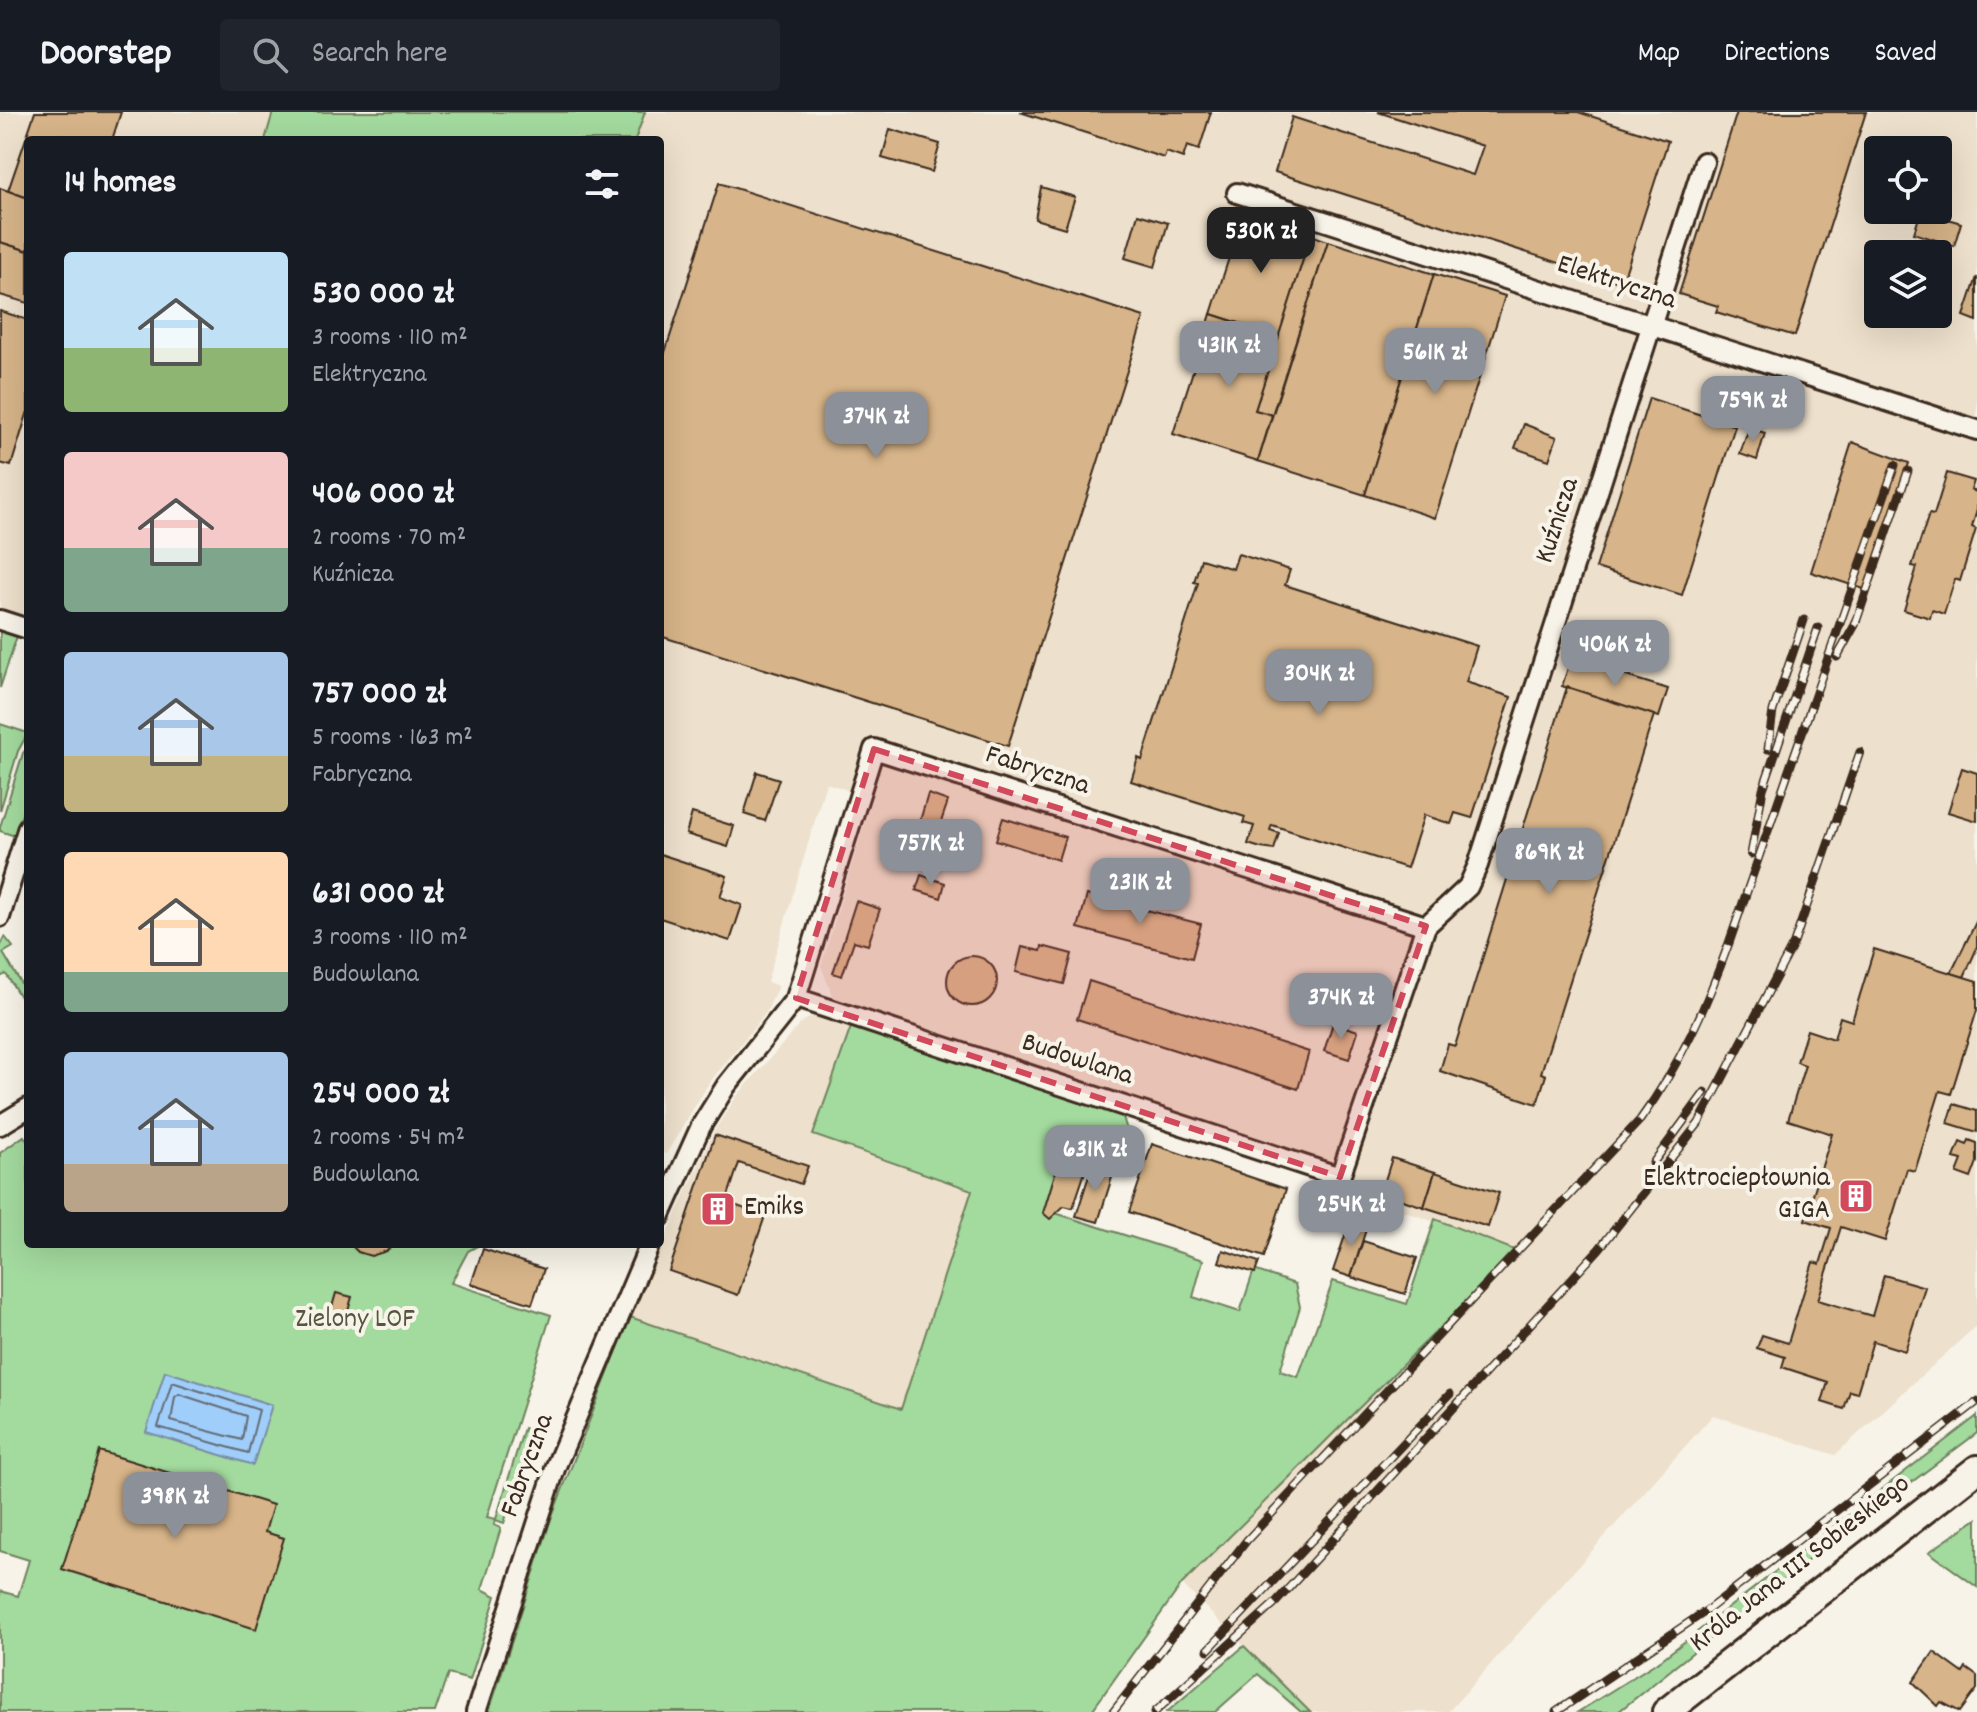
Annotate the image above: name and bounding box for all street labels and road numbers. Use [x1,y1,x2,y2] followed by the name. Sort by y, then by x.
[1551,246,1682,322] street label: Elektryczna
[1526,472,1592,569] street label: Kuźnicza
[980,736,1095,808] street label: Fabryczna
[1016,1024,1139,1098] street label: Budowlana
[492,1408,566,1523] street label: Fabryczna
[1682,1466,1920,1664] street label: Króla Jana III Sobieskiego

